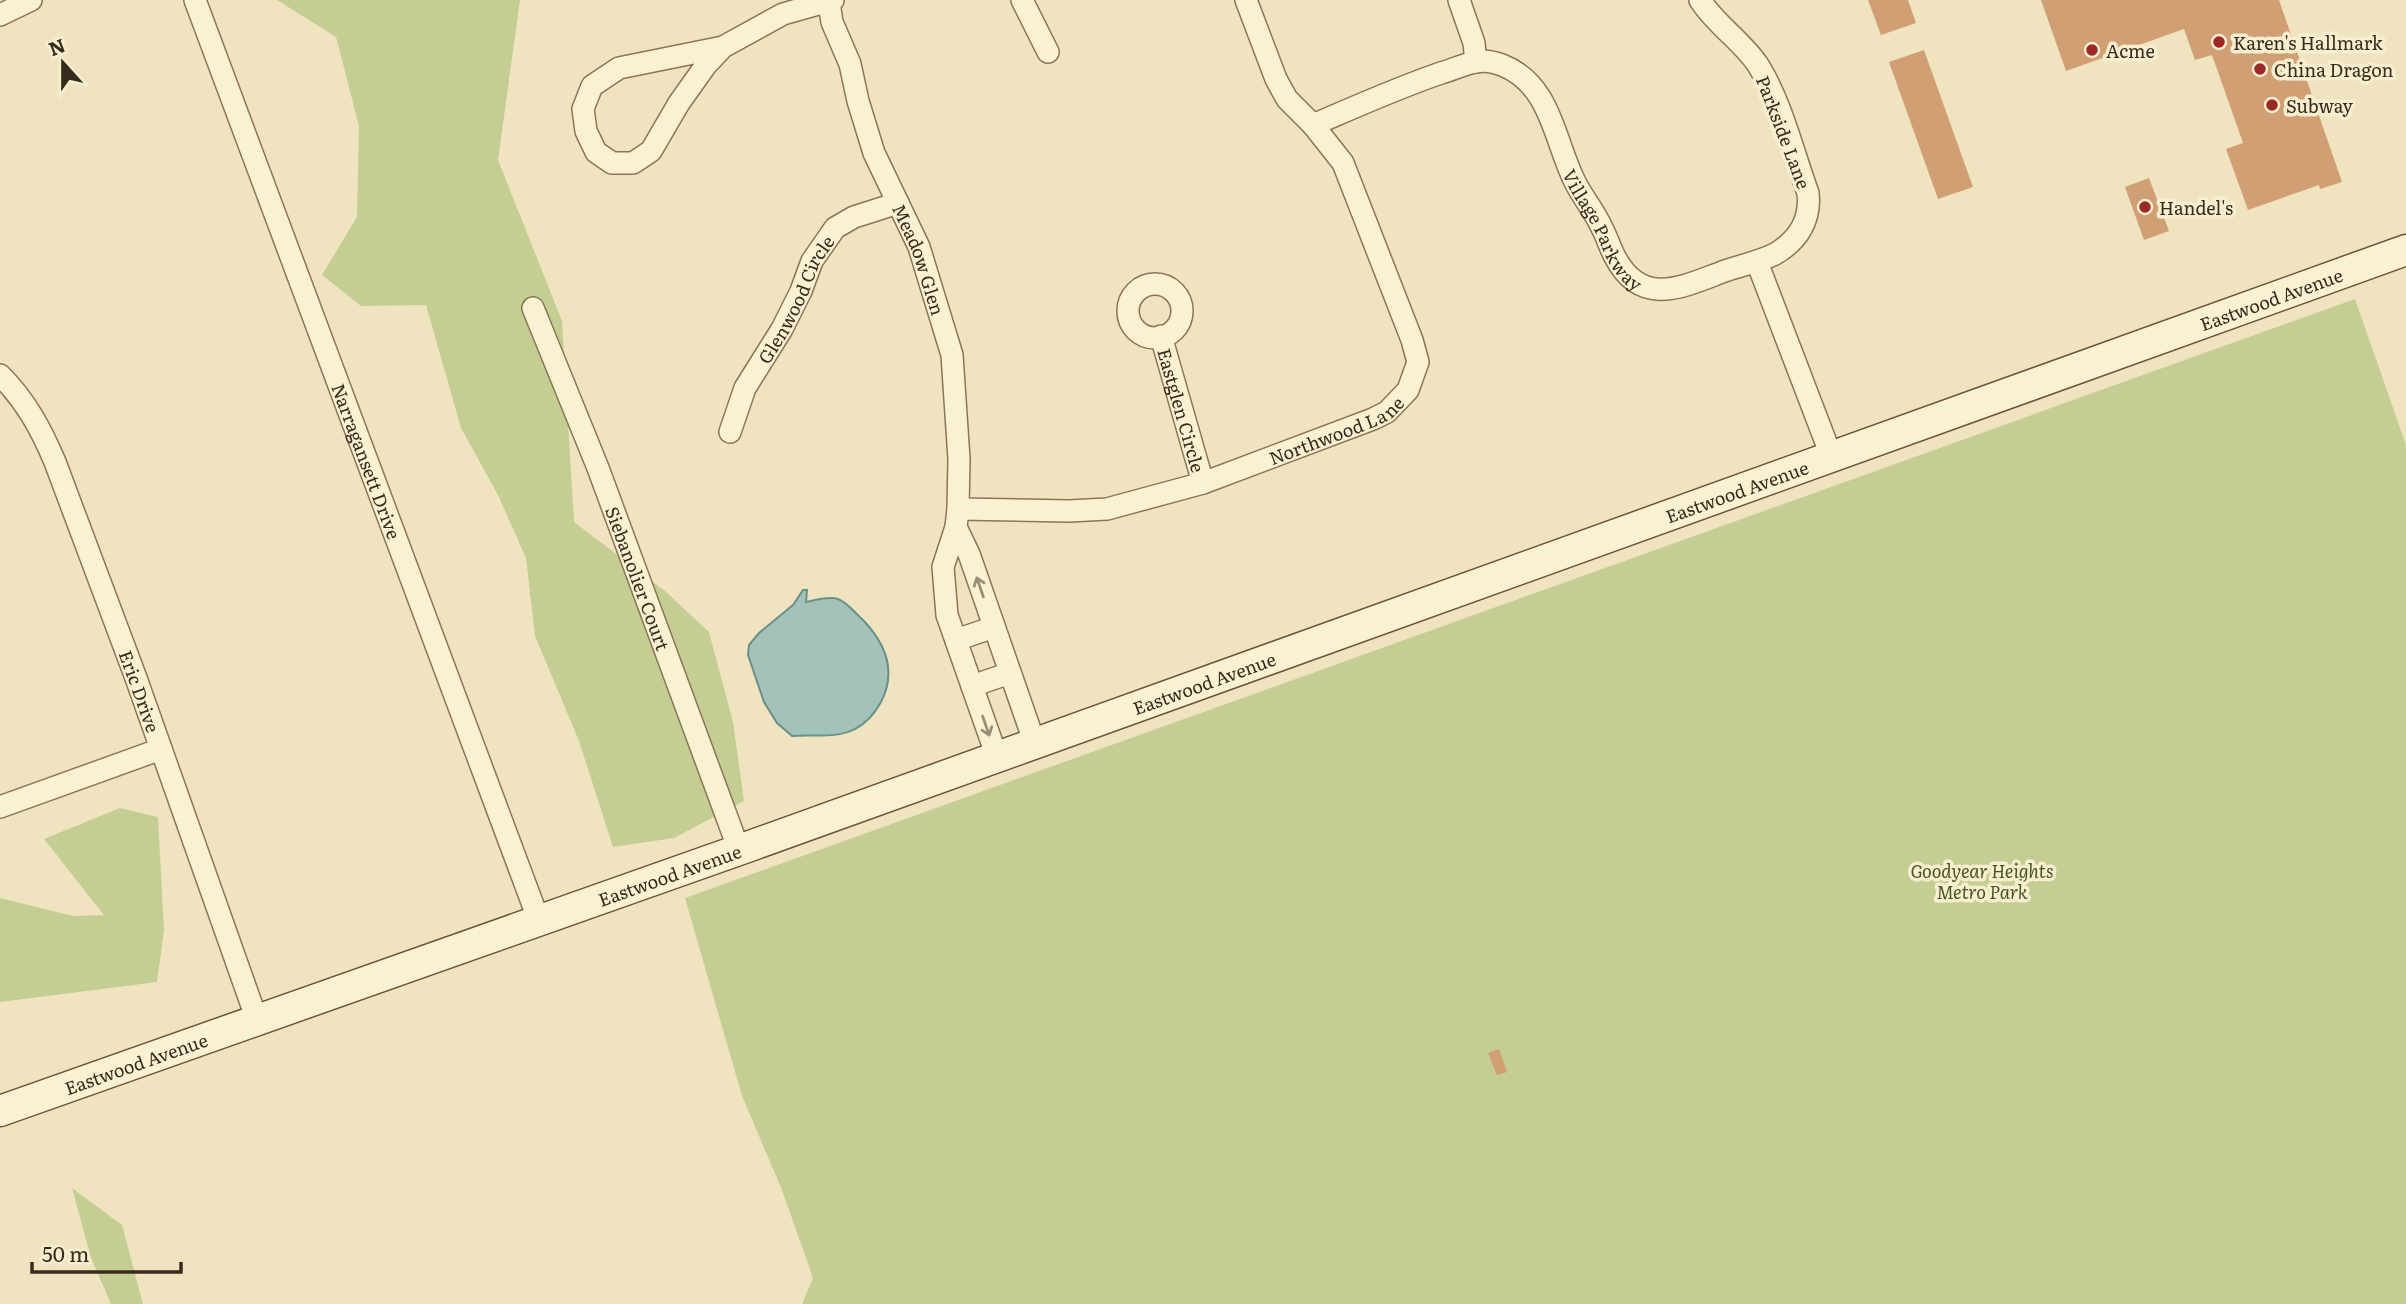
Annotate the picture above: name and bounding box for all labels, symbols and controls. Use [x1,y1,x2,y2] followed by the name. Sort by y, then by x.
[28,28,98,98] north arrow
[2233,29,2384,56] place label: Karen's Hallmark
[44,30,69,62] text: N
[2211,34,2227,50] marker: Karen's Hallmark
[2106,37,2155,64] place label: Acme
[2084,42,2100,58] marker: Acme
[2274,56,2394,83] place label: China Dragon
[2252,61,2268,77] marker: China Dragon
[1750,71,1818,193] street label: Parkside Lane
[2286,92,2353,119] place label: Subway
[2264,97,2280,113] marker: Subway
[1557,164,1648,297] street label: Village Parkway
[2159,194,2233,221] place label: Handel's
[886,199,952,318] street label: Meadow Glen
[2137,199,2153,215] marker: Handel's
[750,229,840,368] street label: Glenwood Circle
[2196,260,2346,337] street label: Eastwood Avenue
[1152,345,1213,475] street label: Eastglen Circle
[326,379,409,543] street label: Narragansett Drive
[1265,389,1410,471] street label: Northwood Lane
[1661,453,1812,529] street label: Eastwood Avenue
[600,502,678,655] street label: Siebanolier Court
[973,576,985,598] one-way arrow
[1129,644,1279,721] street label: Eastwood Avenue
[113,646,168,736] street label: Eric Drive
[981,714,993,736] one-way arrow
[594,837,745,912] street label: Eastwood Avenue
[1910,857,2054,905] park label: Goodyear Heights Metro Park
[61,1025,211,1101] street label: Eastwood Avenue
[32,1230,180,1274] scale bar
[42,1237,89,1268] text: 50 m

